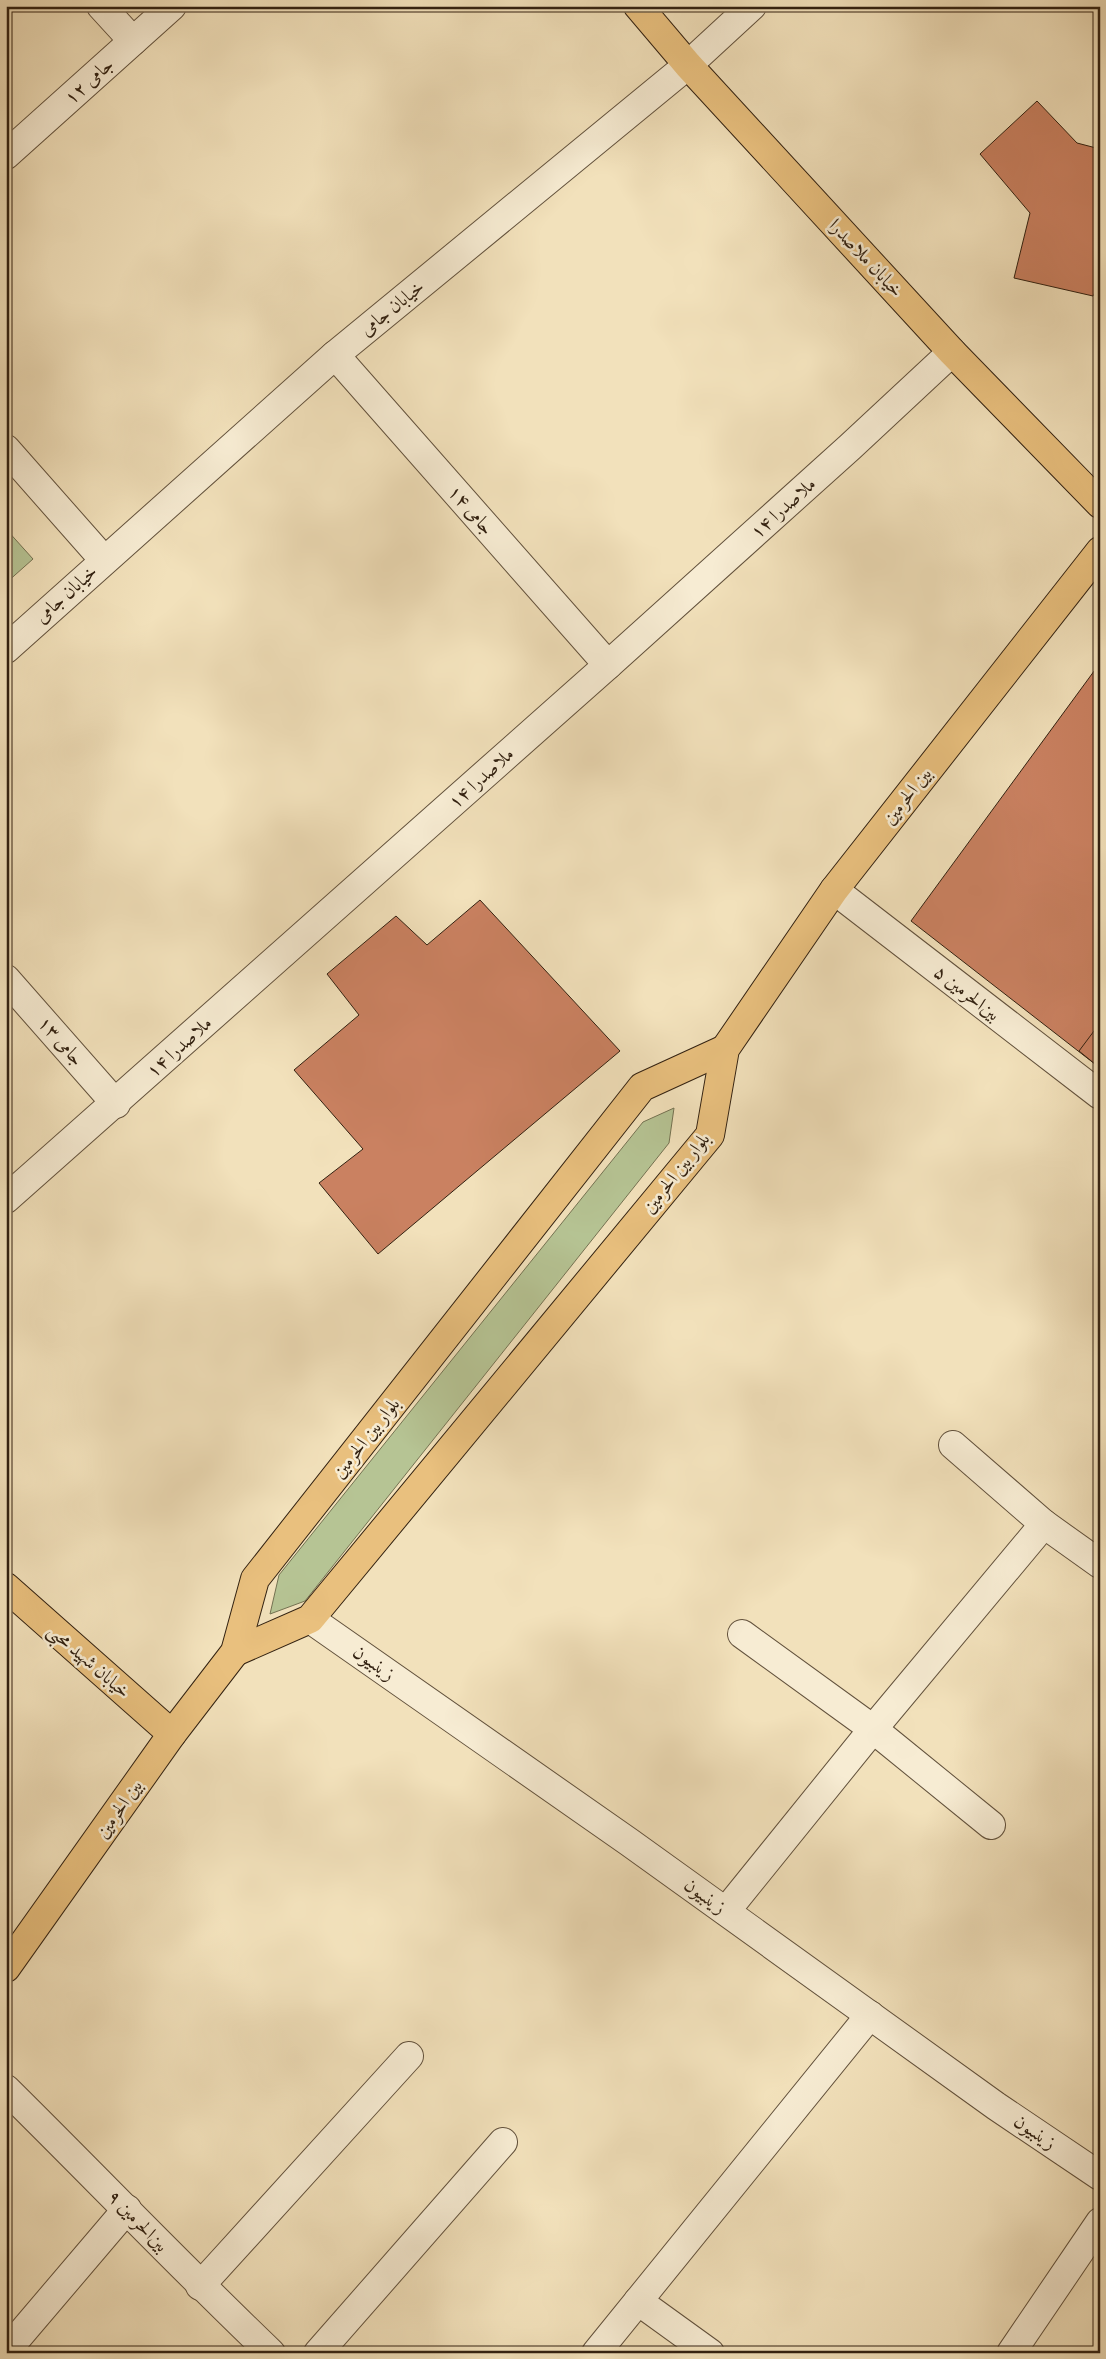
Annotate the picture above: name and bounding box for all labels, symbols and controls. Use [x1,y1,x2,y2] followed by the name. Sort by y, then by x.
[59,52,119,110] street label: جامی ۱۲
[823,213,909,303] street label: خیابان ملاصدرا
[354,274,430,342] street label: خیابان جامی
[744,471,822,545] street label: ملاصدرا ۱۴
[442,479,500,541] street label: جامی ۱۴
[29,559,103,629] street label: خیابان جامی
[442,741,520,815] street label: ملاصدرا ۱۴
[876,762,938,830] street label: بین الحرمین
[928,959,1006,1027] street label: بین‌الحرمین ۵
[32,1010,90,1072] street label: جامی ۱۳
[140,1010,218,1084] street label: ملاصدرا ۱۴
[636,1127,716,1219] street label: بلوار بین الحرمین
[326,1392,406,1484] street label: بلوار بین الحرمین
[41,1618,136,1706] street label: خیابان شهید محبی
[348,1639,400,1687] street label: زینبیون
[89,1774,149,1844] street label: بین الحرمین
[679,1872,731,1920] street label: زینبیون
[1008,2108,1062,2156] street label: زینبیون
[102,2184,174,2258] street label: بین‌الحرمین ۹

